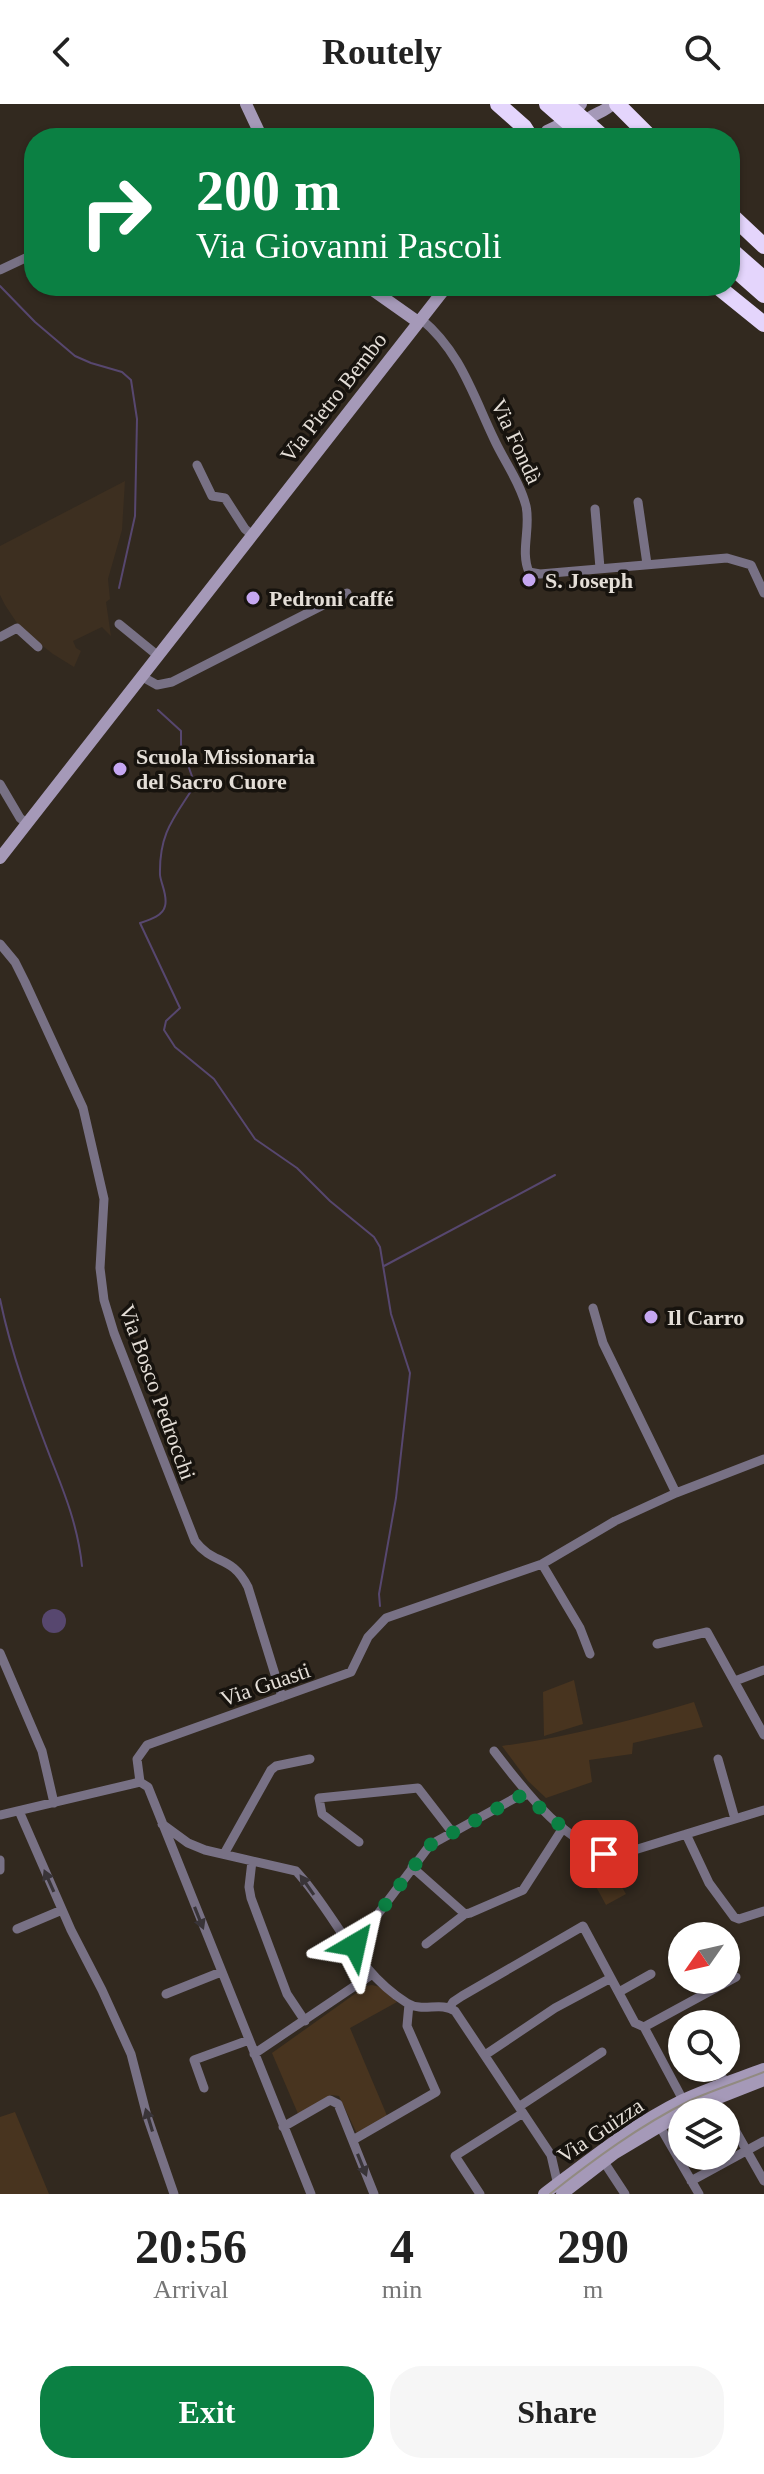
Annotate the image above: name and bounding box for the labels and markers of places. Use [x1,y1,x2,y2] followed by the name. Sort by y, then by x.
[545,568,633,593] place label: S. Joseph
[520,571,538,589] marker: S. Joseph
[269,586,394,611] place label: Pedroni caffé
[244,589,262,607] marker: Pedroni caffé
[136,744,315,794] place label: Scuola Missionaria del Sacro Cuore
[111,760,129,778] marker: Scuola Missionaria del Sacro Cuore
[667,1305,744,1330] place label: Il Carro
[642,1308,660,1326] marker: Il Carro
[570,1820,638,1888] pin

